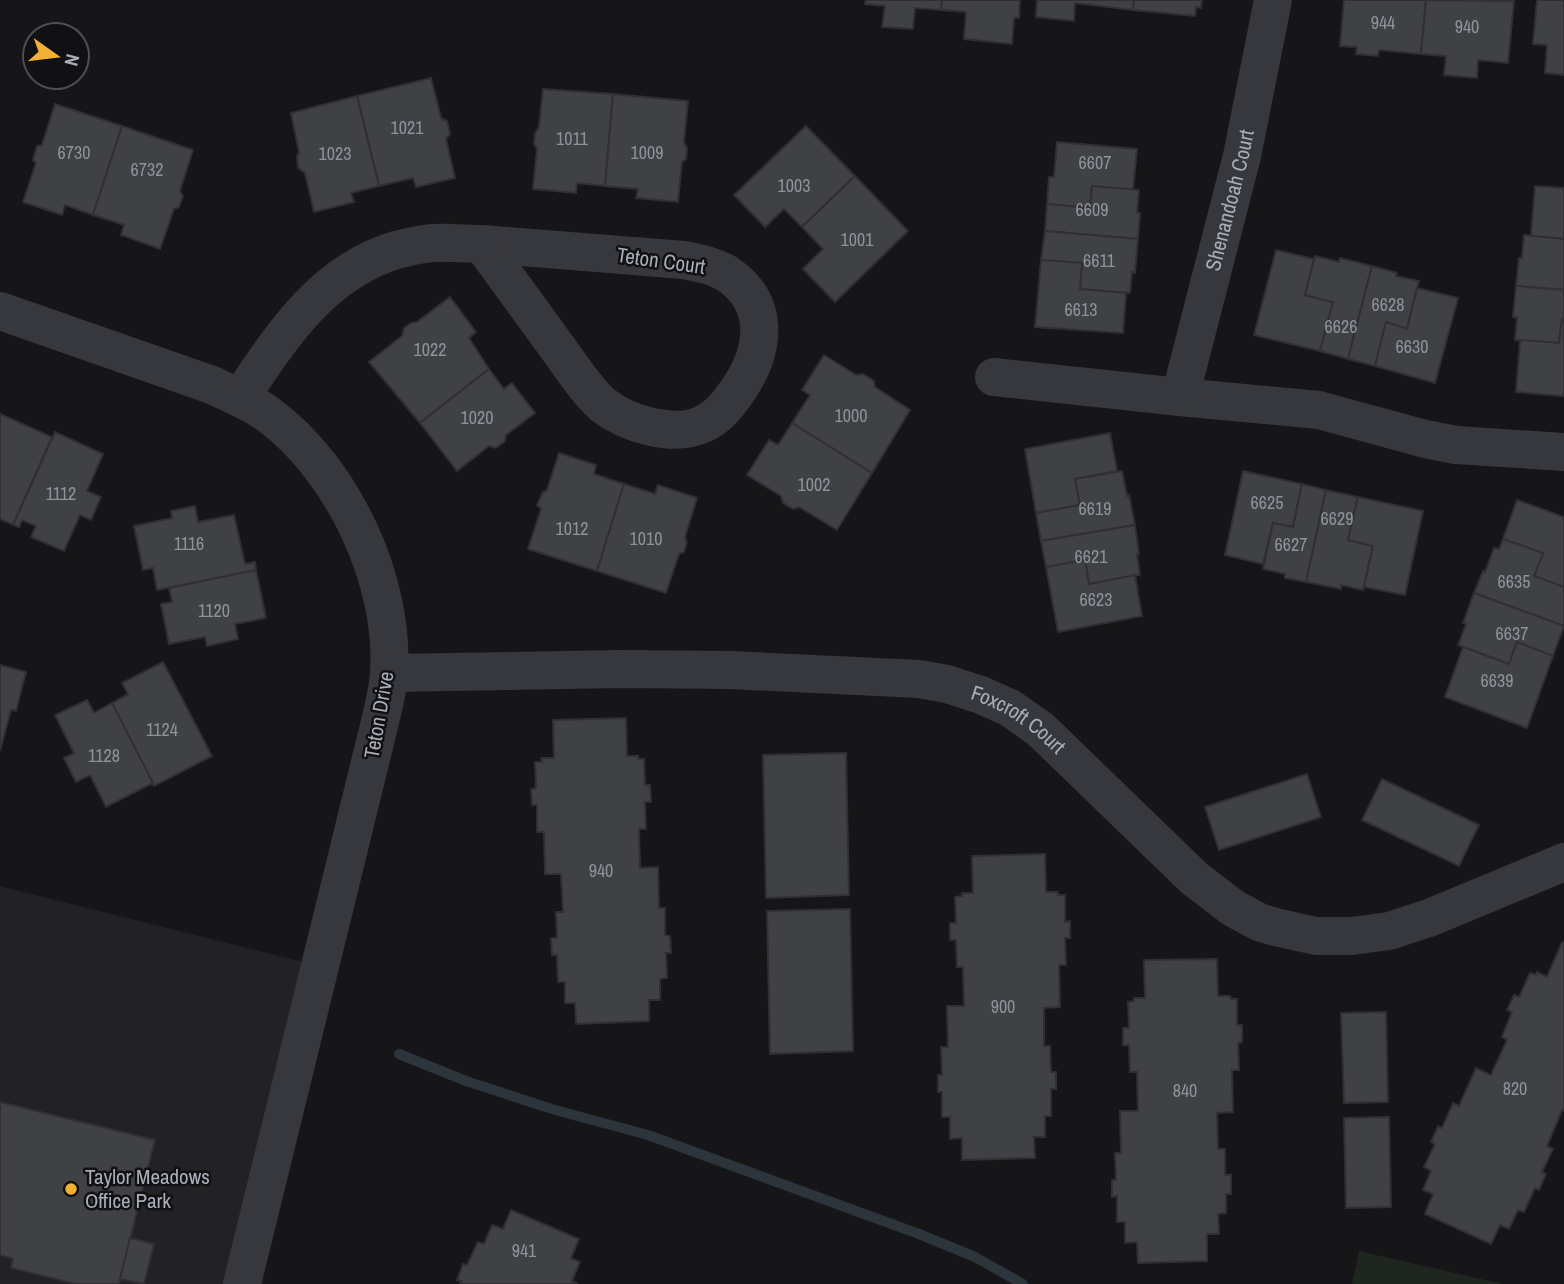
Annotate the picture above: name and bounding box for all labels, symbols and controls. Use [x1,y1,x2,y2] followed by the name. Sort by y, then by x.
[1371,10,1395,35] house number: 944
[1455,14,1479,39] house number: 940
[21,21,91,91] north arrow
[59,52,86,69] text: N
[391,115,424,140] house number: 1021
[556,126,589,151] house number: 1011
[1198,127,1261,274] street label: Shenandoah Court
[58,140,90,165] house number: 6730
[631,140,663,165] house number: 1009
[319,141,351,166] house number: 1023
[1079,150,1111,175] house number: 6607
[131,157,163,182] house number: 6732
[778,173,810,198] house number: 1003
[1076,197,1108,222] house number: 6609
[841,227,874,252] house number: 1001
[615,240,707,281] street label: Teton Court
[1083,248,1116,273] house number: 6611
[1372,292,1404,317] house number: 6628
[1065,297,1097,322] house number: 6613
[1325,314,1357,339] house number: 6626
[1396,334,1428,359] house number: 6630
[414,337,446,362] house number: 1022
[835,403,867,428] house number: 1000
[461,405,493,430] house number: 1020
[798,472,830,497] house number: 1002
[46,481,76,506] house number: 1112
[1251,490,1283,515] house number: 6625
[1079,496,1111,521] house number: 6619
[1321,506,1353,531] house number: 6629
[556,516,588,541] house number: 1012
[630,526,662,551] house number: 1010
[174,531,204,556] house number: 1116
[1275,532,1307,557] house number: 6627
[1075,544,1108,569] house number: 6621
[1498,569,1530,594] house number: 6635
[1080,587,1112,612] house number: 6623
[198,598,230,623] house number: 1120
[1496,621,1528,646] house number: 6637
[1481,668,1513,693] house number: 6639
[357,669,400,761] street label: Teton Drive
[968,678,1072,760] street label: Foxcroft Court
[146,717,178,742] house number: 1124
[88,743,120,768] house number: 1128
[589,858,613,883] house number: 940
[991,994,1015,1019] house number: 900
[1503,1076,1527,1101] house number: 820
[1173,1078,1197,1103] house number: 840
[85,1162,210,1215] place label: Taylor Meadows Office Park
[63,1181,79,1197] marker: Taylor Meadows Office Park
[512,1238,537,1263] house number: 941

